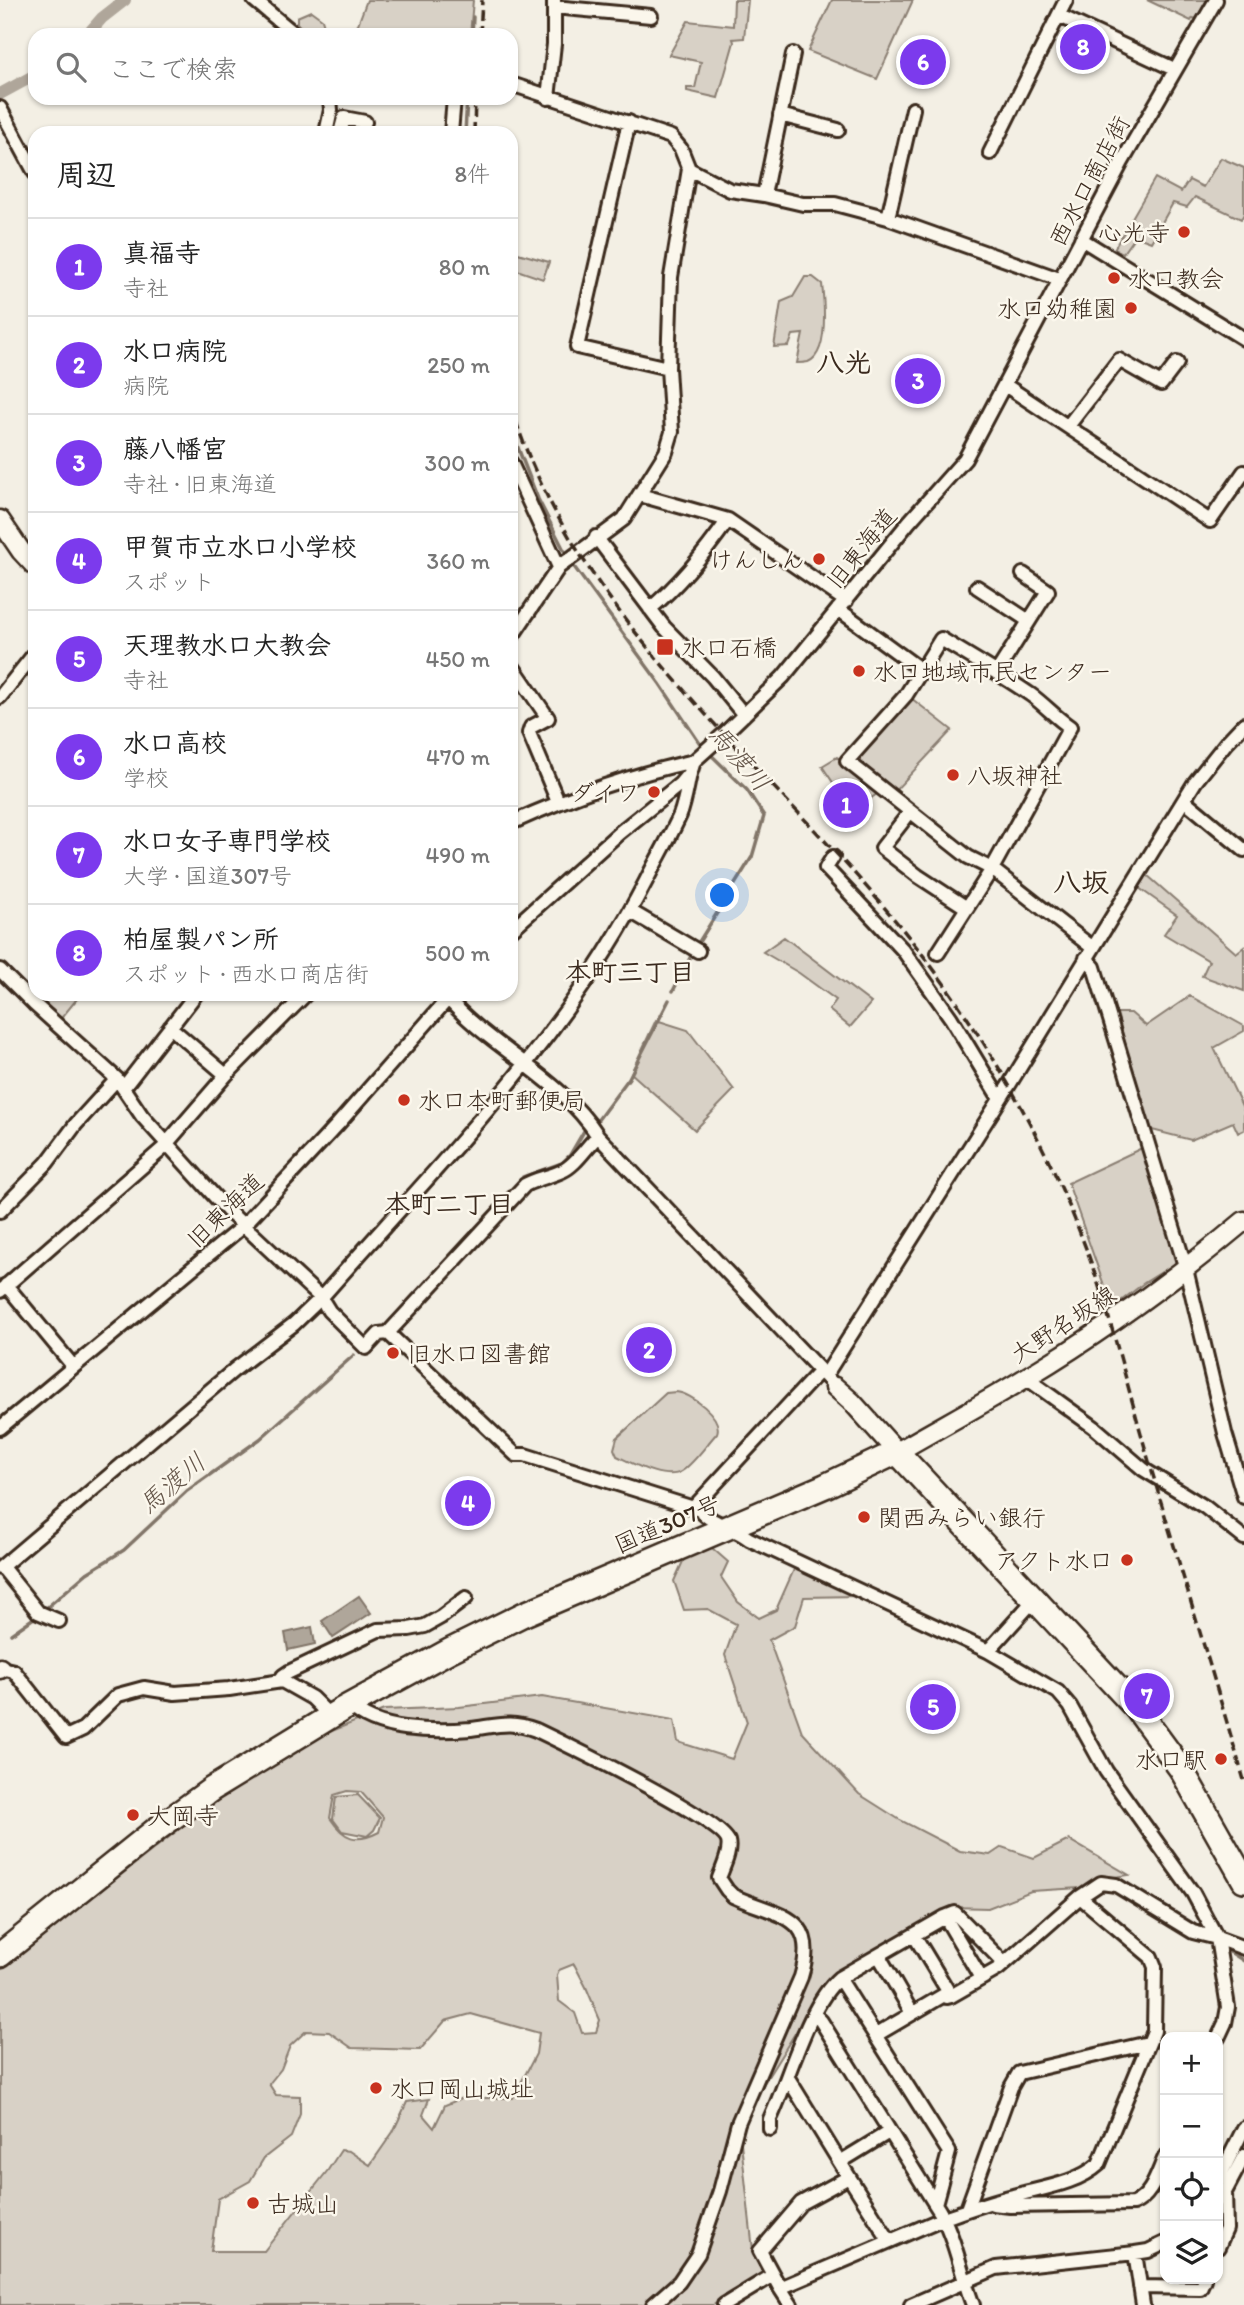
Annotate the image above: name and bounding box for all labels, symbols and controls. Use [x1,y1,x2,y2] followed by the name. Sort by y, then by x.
[1060,21,1106,73] pin: 8
[28,28,518,105] search box
[900,36,946,88] pin: 6
[52,48,90,86] icon: search
[108,53,238,85] text: ここで検索
[1042,111,1136,251] street label: 西水口商店街
[56,156,116,193] text: 周辺
[454,160,490,188] text: 8件
[1098,218,1170,247] place label: 心光寺
[1176,224,1192,240] marker: 心光寺
[123,237,201,269] text: 真福寺
[74,253,84,281] text: 1
[439,253,490,281] text: 80 m
[1128,264,1224,293] place label: 水口教会
[1106,270,1122,286] marker: 水口教会
[123,274,169,302] text: 寺社
[997,294,1117,323] place label: 水口幼稚園
[1123,300,1139,316] marker: 水口幼稚園
[123,335,227,367] text: 水口病院
[816,345,872,379] district label: 八光
[73,351,85,379] text: 2
[427,351,490,379] text: 250 m
[895,355,941,407] pin: 3
[123,372,169,400] text: 病院
[123,433,227,465] text: 藤八幡宮
[73,449,85,477] text: 3
[425,449,490,477] text: 300 m
[123,470,277,498] text: 寺社 · 旧東海道
[820,502,902,594] street label: 旧東海道
[123,531,357,563] text: 甲賀市立水口小学校
[709,545,805,574] place label: けんしん
[72,547,86,575] text: 4
[427,547,490,575] text: 360 m
[811,551,827,567] marker: けんしん
[123,568,215,596] text: スポット
[123,629,331,661] text: 天理教水口大教会
[681,633,777,662] place label: 水口石橋
[655,637,675,657] marker: 水口石橋
[73,645,85,673] text: 5
[425,645,490,673] text: 450 m
[873,657,1112,686] place label: 水口地域市民センター
[851,663,867,679] marker: 水口地域市民センター
[123,666,169,694] text: 寺社
[702,718,778,798] water label: 馬渡川
[123,727,227,759] text: 水口高校
[73,743,85,771] text: 6
[426,743,490,771] text: 470 m
[967,761,1063,790] place label: 八坂神社
[123,764,169,792] text: 学校
[945,767,961,783] marker: 八坂神社
[570,778,640,807] place label: ダイワ
[823,779,869,831] pin: 1
[646,784,662,800] marker: ダイワ
[123,825,331,857] text: 水口女子専門学校
[73,841,85,869] text: 7
[425,841,490,869] text: 490 m
[123,862,292,890] text: 大学 · 国道307号
[1053,865,1109,899] district label: 八坂
[705,878,739,912] your location
[123,923,279,955] text: 柏屋製パン所
[73,939,85,967] text: 8
[425,939,490,967] text: 500 m
[565,956,695,988] district label: 本町三丁目
[123,960,369,988] text: スポット · 西水口商店街
[418,1086,586,1115] place label: 水口本町郵便局
[396,1092,412,1108] marker: 水口本町郵便局
[180,1166,270,1254] street label: 旧東海道
[384,1188,514,1220] district label: 本町二丁目
[1005,1279,1121,1369] street label: 大野名坂線
[626,1324,672,1376] pin: 2
[407,1339,551,1368] place label: 旧水口図書館
[385,1345,401,1361] marker: 旧水口図書館
[132,1446,212,1520] water label: 馬渡川
[445,1477,491,1529] pin: 4
[610,1489,724,1559] street label: 国道307号
[878,1503,1046,1532] place label: 関西みらい銀行
[856,1509,872,1525] marker: 関西みらい銀行
[994,1546,1113,1575] place label: アクト水口
[1119,1552,1135,1568] marker: アクト水口
[1124,1670,1170,1722] pin: 7
[910,1681,956,1733] pin: 5
[1135,1745,1207,1774] place label: 水口駅
[1213,1751,1229,1767] marker: 水口駅
[147,1801,219,1830] place label: 大岡寺
[125,1807,141,1823] marker: 大岡寺
[1160,2032,1223,2284] map controls
[1160,2032,1223,2095] button: +
[390,2074,534,2103] place label: 水口岡山城址
[368,2080,384,2096] marker: 水口岡山城址
[1160,2095,1223,2158] button: −
[1160,2158,1223,2221] button: locate
[267,2189,339,2218] place label: 古城山
[245,2195,261,2211] marker: 古城山
[1160,2221,1223,2284] button: layers

